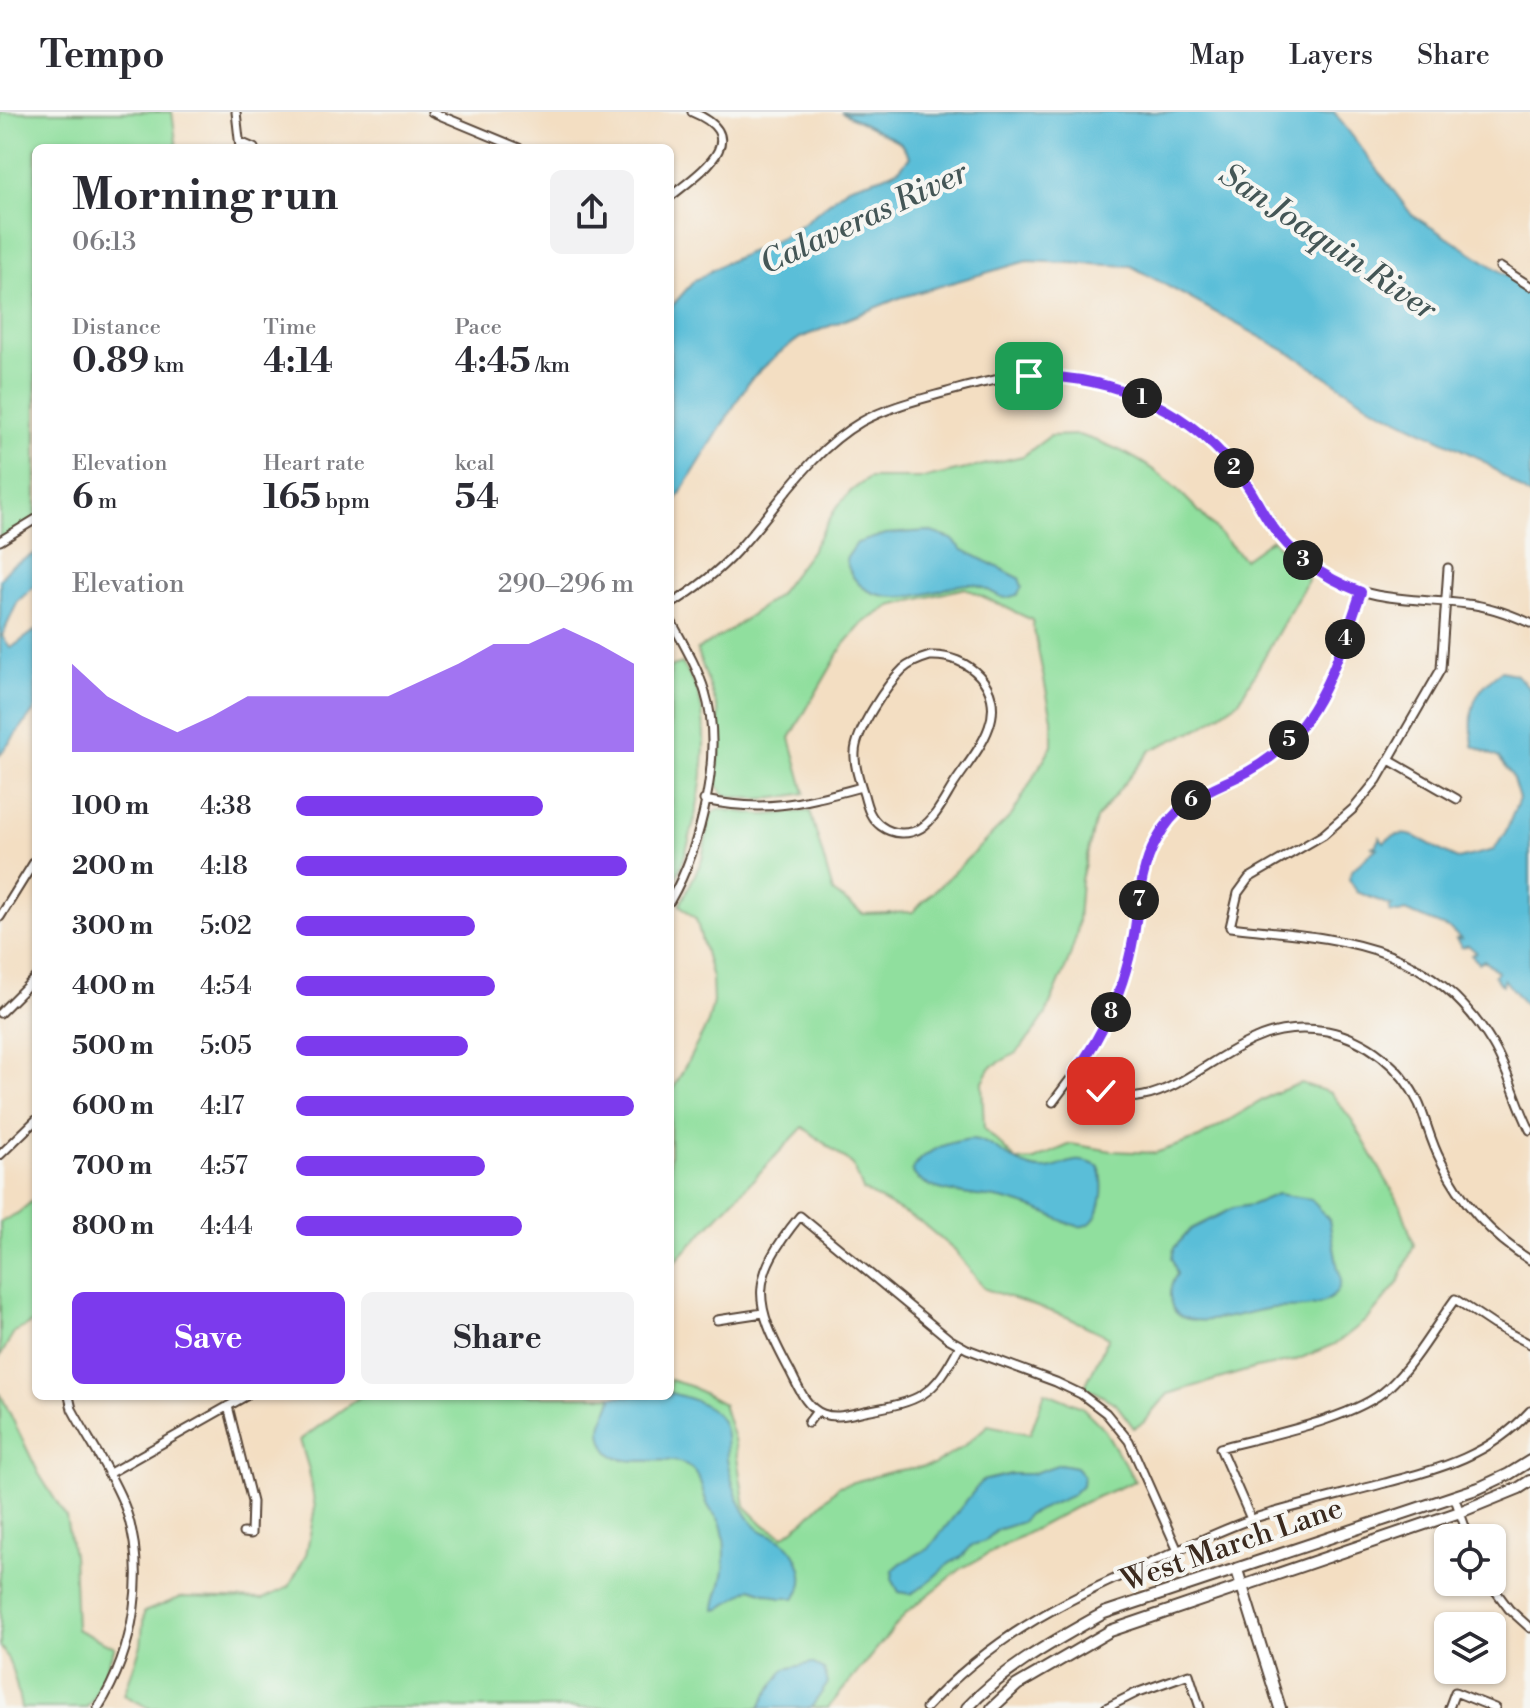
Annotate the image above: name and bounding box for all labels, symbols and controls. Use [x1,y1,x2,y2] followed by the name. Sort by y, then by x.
[40,32,165,79] text: Tempo
[1190,38,1245,73] text: Map
[1289,38,1373,73] text: Layers
[1417,38,1490,73] text: Share
[754,152,976,284] water label: Calaveras River
[1212,155,1445,330] water label: San Joaquin River
[72,168,338,223] text: Morning run
[550,170,634,254] button: share
[72,226,136,258] text: 06:13
[72,314,161,341] text: Distance
[263,314,316,341] text: Time
[455,314,502,341] text: Pace
[72,341,149,383] text: 0.89
[263,341,333,383] text: 4:14
[455,341,531,383] text: 4:45
[995,342,1063,410] pin
[149,352,184,379] text: km
[531,352,570,379] text: /km
[1007,354,1051,398] icon: arrive
[1122,378,1162,418] pin: 1
[1137,384,1147,411] text: 1
[1214,448,1254,488] pin: 2
[72,450,167,477] text: Elevation
[263,450,365,477] text: Heart rate
[455,450,495,477] text: kcal
[1227,454,1241,481] text: 2
[72,477,93,519] text: 6
[263,477,321,519] text: 165
[455,477,499,519] text: 54
[93,488,117,515] text: m
[321,488,370,515] text: bpm
[1283,540,1323,580] pin: 3
[1296,546,1310,573] text: 3
[72,568,185,600] text: Elevation
[498,568,634,600] text: 290–296 m
[1325,619,1365,659] pin: 4
[1338,625,1352,652] text: 4
[1269,720,1309,760] pin: 5
[1282,726,1296,753] text: 5
[1171,780,1211,820] pin: 6
[1184,786,1198,813] text: 6
[72,790,149,822] text: 100 m
[200,790,252,822] text: 4:38
[72,850,154,882] text: 200 m
[200,850,248,882] text: 4:18
[1119,880,1159,920] pin: 7
[1133,886,1145,913] text: 7
[72,910,153,942] text: 300 m
[200,910,252,942] text: 5:02
[72,970,155,1002] text: 400 m
[200,970,252,1002] text: 4:54
[1091,992,1131,1032] pin: 8
[1104,998,1118,1025] text: 8
[72,1030,154,1062] text: 500 m
[200,1030,252,1062] text: 5:05
[1067,1057,1135,1125] pin
[1079,1069,1123,1113] icon: check
[72,1090,154,1122] text: 600 m
[200,1090,244,1122] text: 4:17
[72,1150,152,1182] text: 700 m
[200,1150,248,1182] text: 4:57
[72,1210,154,1242] text: 800 m
[200,1210,253,1242] text: 4:44
[72,1292,345,1384] button: Save
[361,1292,634,1384] button: Share
[1115,1489,1348,1601] street label: West March Lane
[1434,1524,1506,1684] map controls
[1434,1524,1506,1596] button: locate
[1434,1612,1506,1684] button: layers

